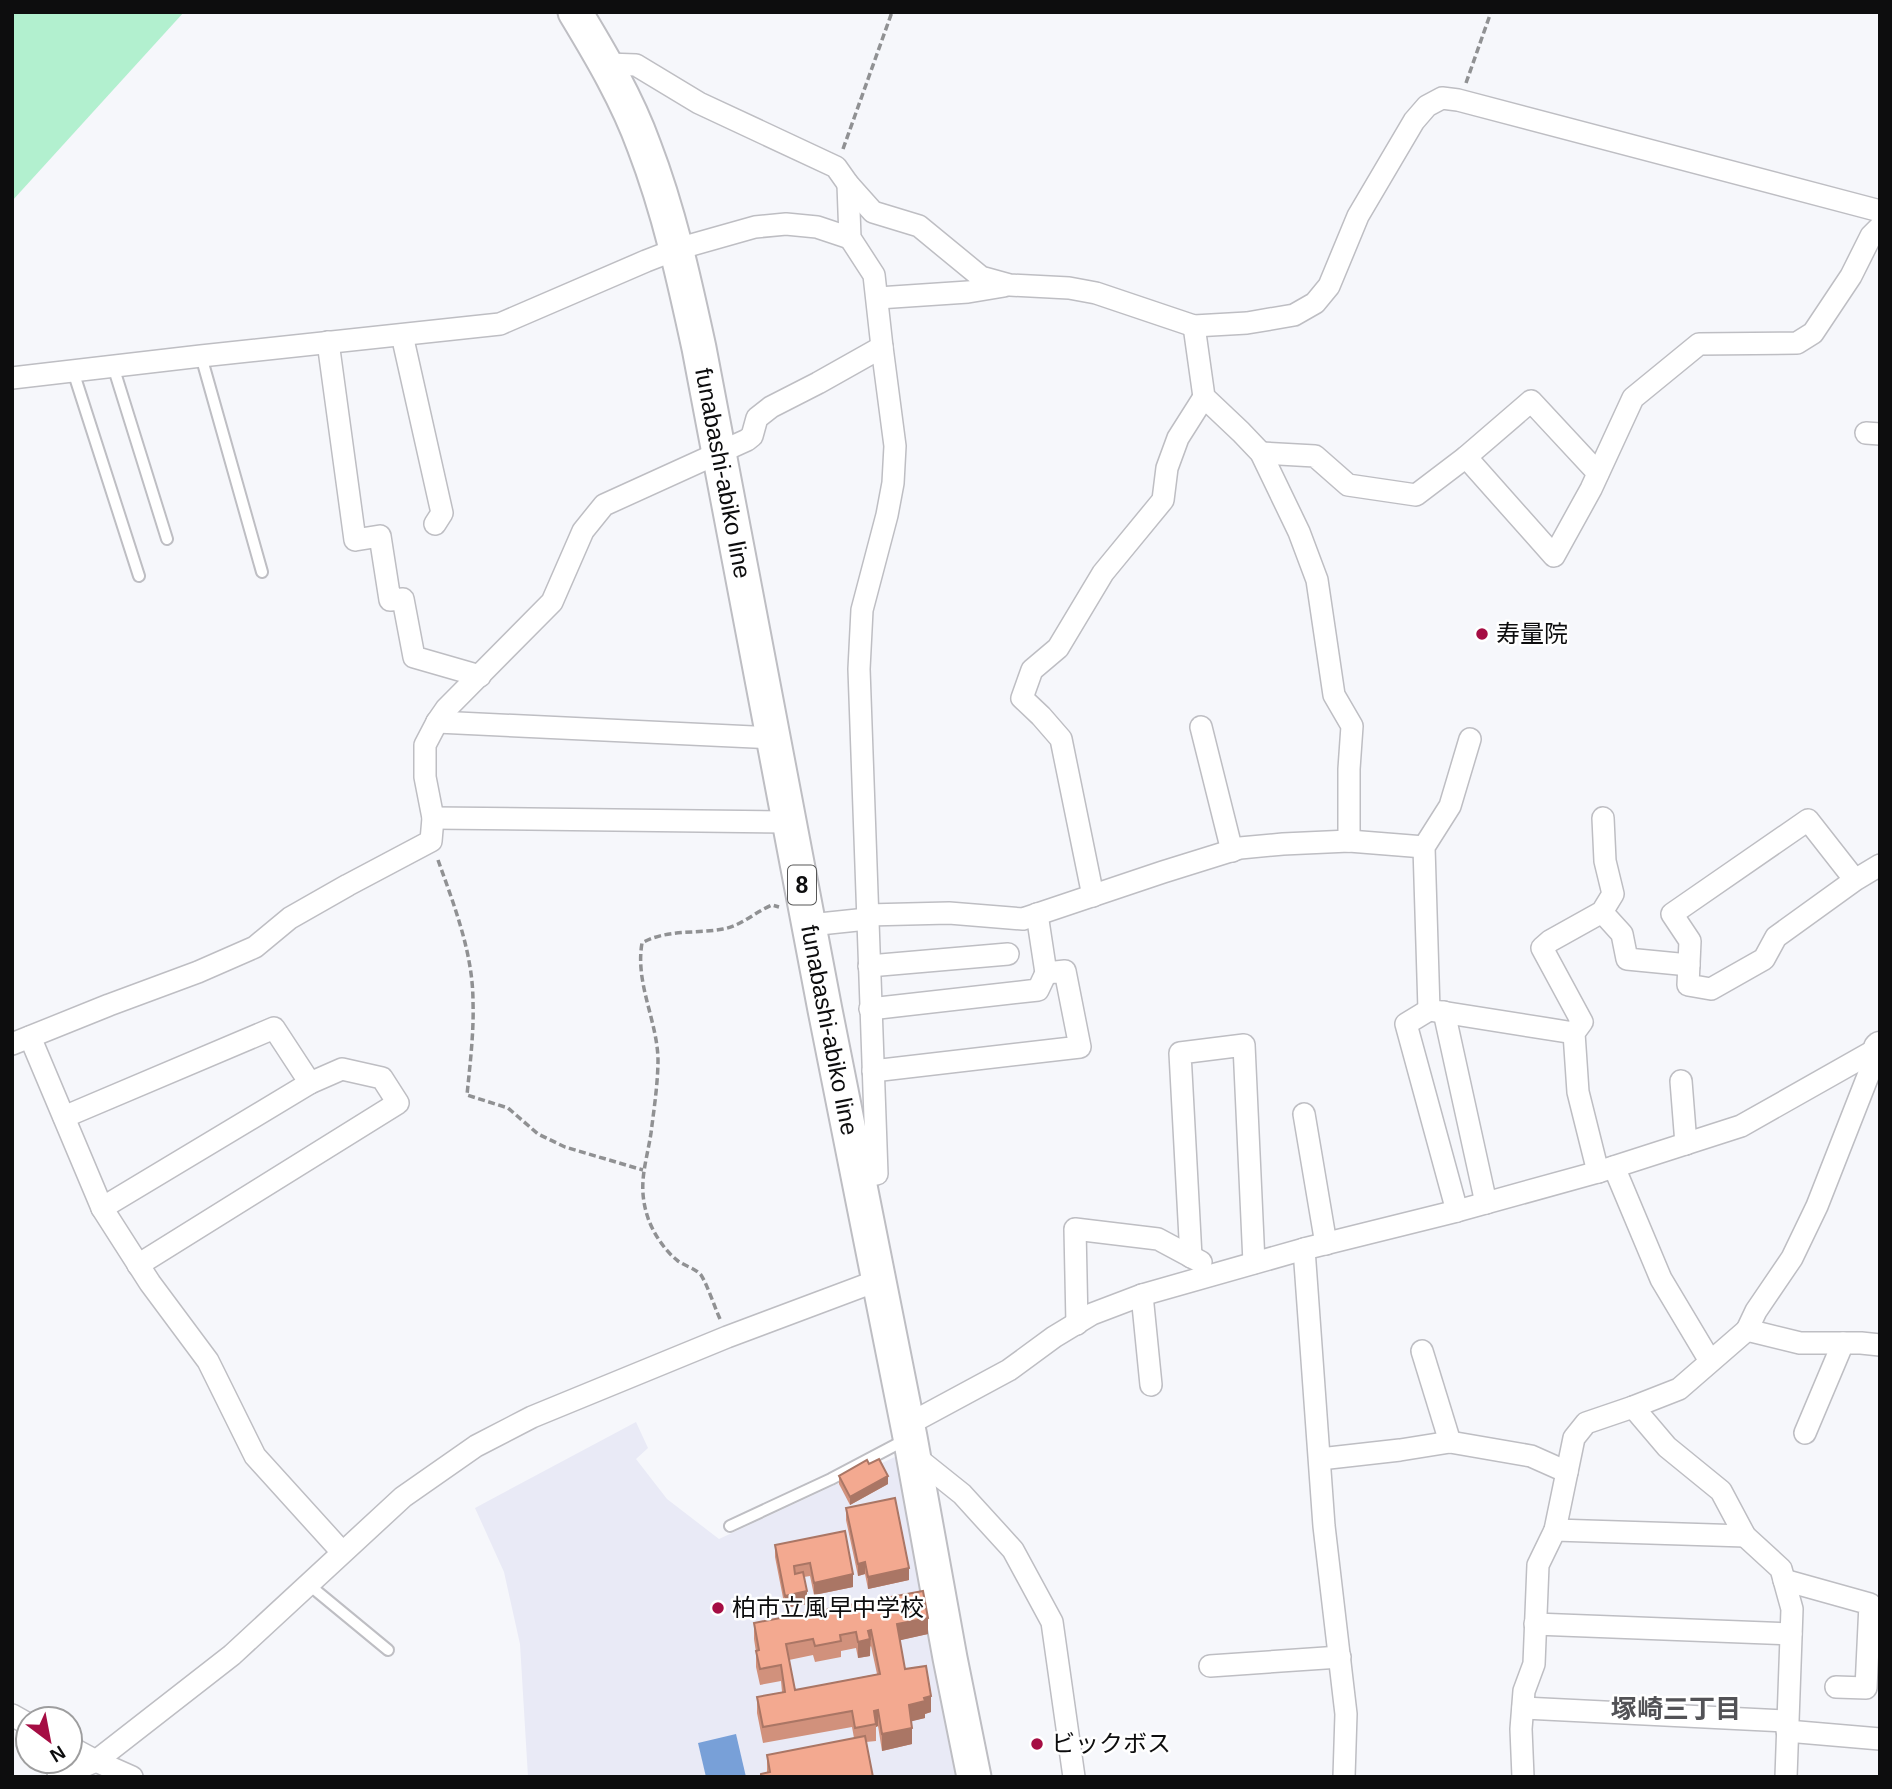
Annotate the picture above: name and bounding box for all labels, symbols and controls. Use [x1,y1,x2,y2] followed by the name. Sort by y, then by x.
[690,366,757,581] street label: funabashi-abiko line
[1496,620,1568,647] place label: 寿量院
[1474,626,1490,642] marker: 寿量院
[788,866,816,904] road number: 8
[796,923,864,1138] street label: funabashi-abiko line
[732,1594,924,1621] place label: 柏市立風早中学校
[710,1600,726,1616] marker: 柏市立風早中学校
[1611,1694,1741,1724] district label: 塚崎三丁目
[14,1705,84,1775] north arrow
[1051,1730,1171,1757] place label: ビックボス
[1029,1736,1045,1752] marker: ビックボス
[46,1741,69,1767] text: N

